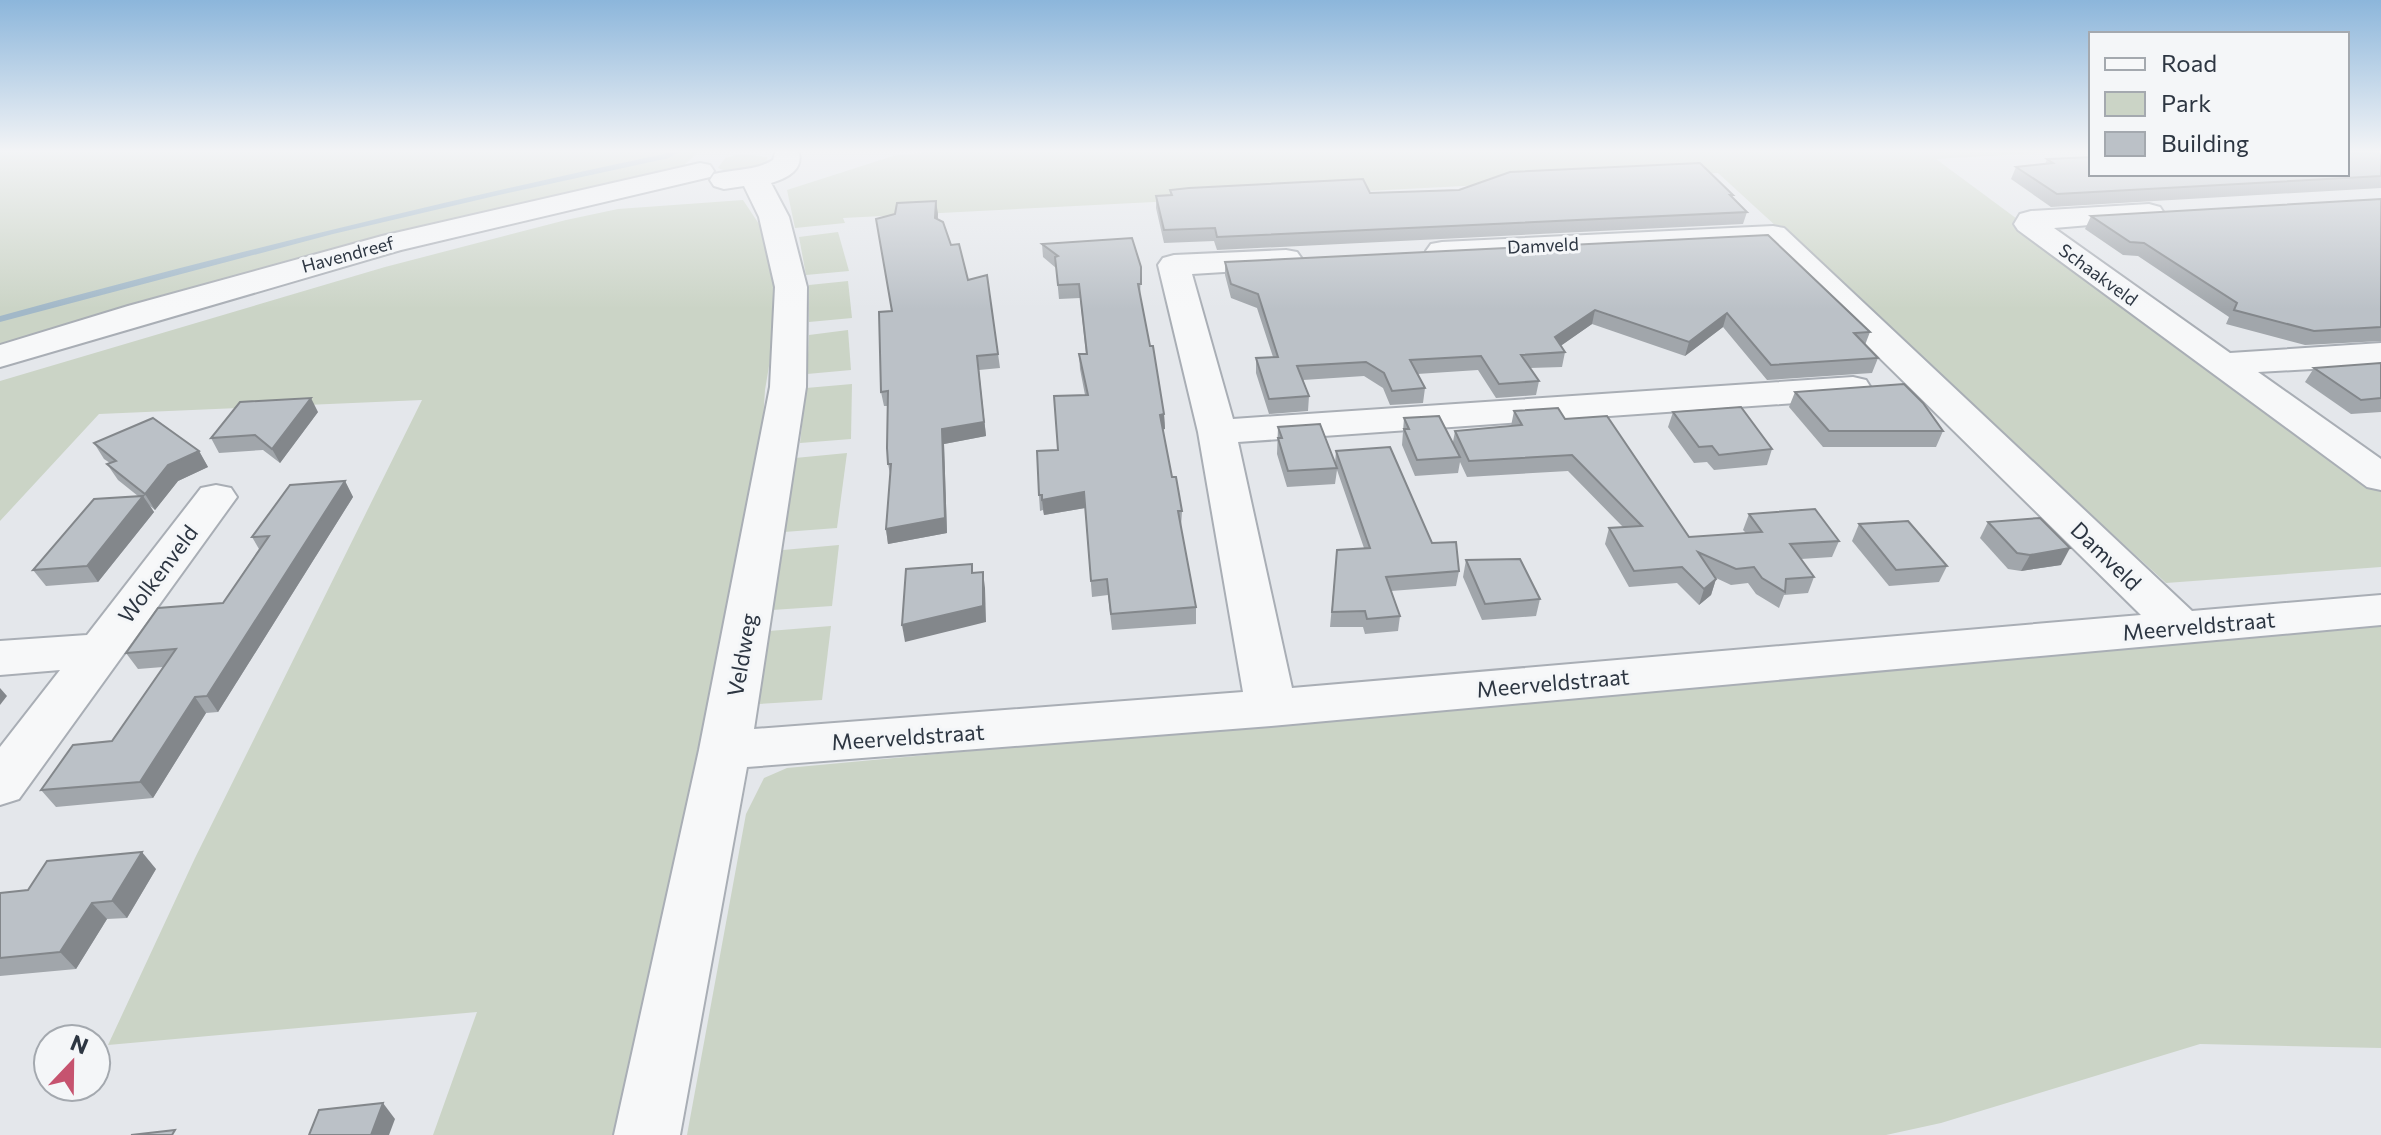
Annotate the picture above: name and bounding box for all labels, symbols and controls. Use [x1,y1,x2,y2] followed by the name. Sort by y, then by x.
[2089,32,2349,176] legend
[2161,48,2217,77] text: Road
[2161,88,2211,117] text: Park
[2161,128,2249,157] text: Building
[299,231,397,277] street label: Havendreef
[1507,232,1579,258] street label: Damveld
[2055,238,2142,310] street label: Schaakveld
[2066,516,2147,596] street label: Damveld
[112,519,203,628] street label: Wolkenveld
[2121,605,2277,646] street label: Meerveldstraat
[721,611,762,699] street label: Veldweg
[1475,662,1631,703] street label: Meerveldstraat
[831,718,985,755] street label: Meerveldstraat
[32,1023,112,1103] north arrow
[67,1028,92,1060] text: N

